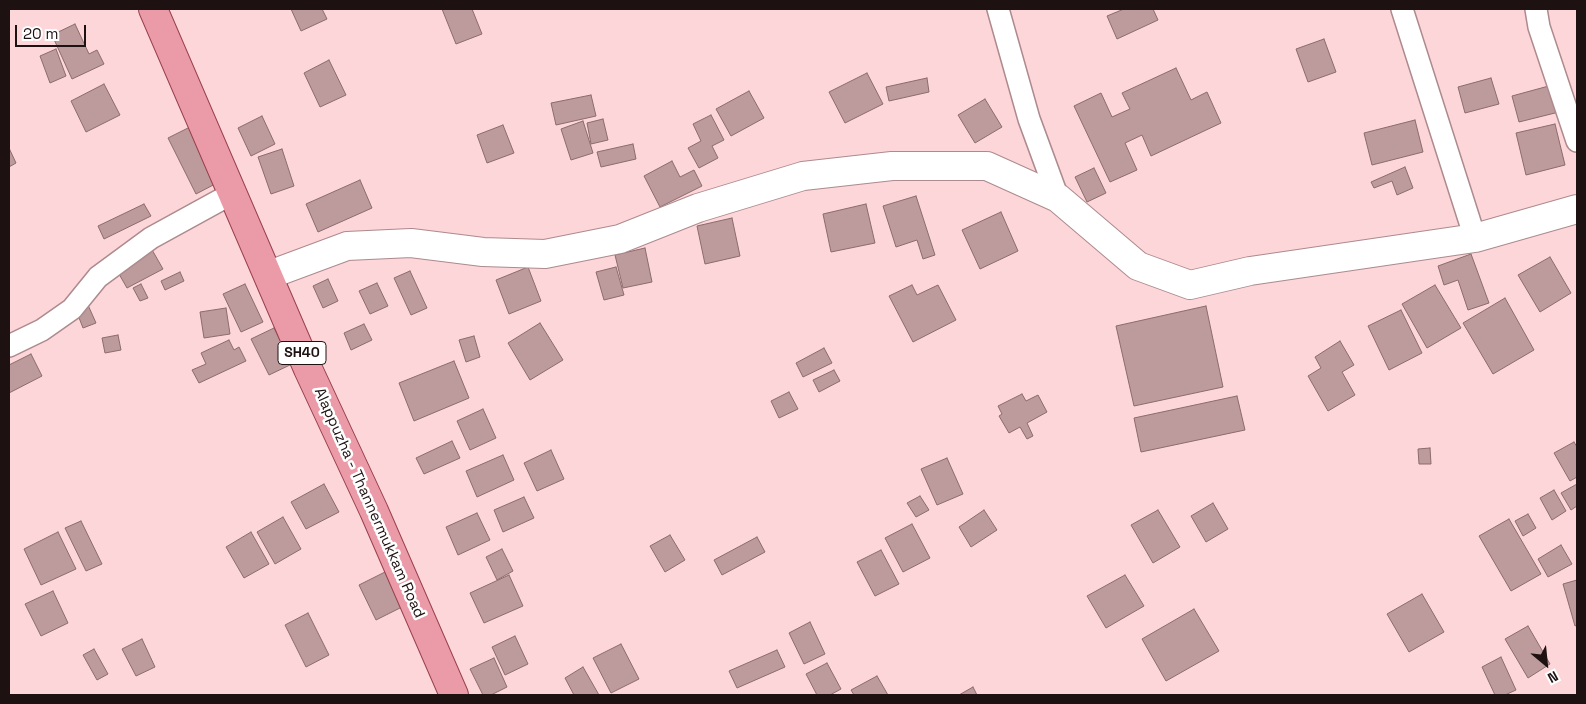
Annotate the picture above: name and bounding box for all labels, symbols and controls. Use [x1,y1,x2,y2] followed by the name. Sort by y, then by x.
[18,15,89,47] scale bar
[23,24,58,43] text: 20 m
[278,342,326,364] road number: SH40
[310,385,428,621] street label: Alappuzha - Thannermukkam Road
[1521,639,1571,689] north arrow
[1545,667,1561,687] text: N

